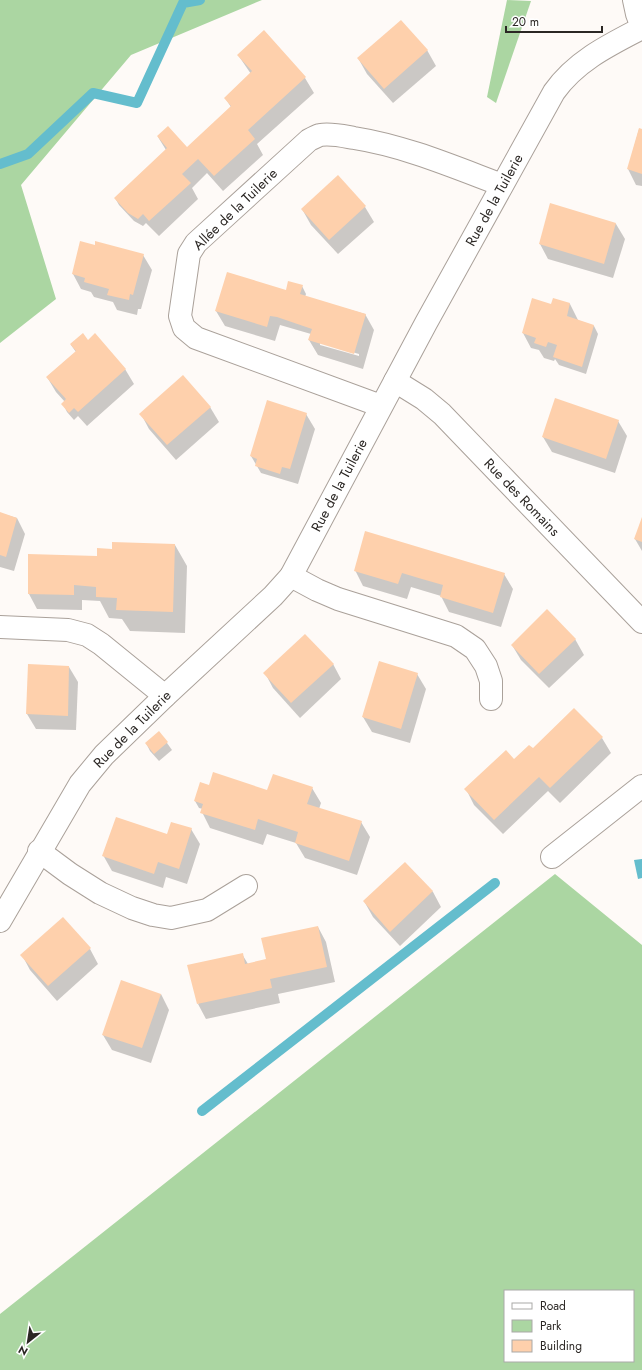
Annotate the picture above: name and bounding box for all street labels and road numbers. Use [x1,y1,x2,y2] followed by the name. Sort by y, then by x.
[460,150,528,250] street label: Rue de la Tuilerie
[188,163,282,255] street label: Allée de la Tuilerie
[306,435,372,535] street label: Rue de la Tuilerie
[480,454,565,541] street label: Rue des Romains
[89,686,175,772] street label: Rue de la Tuilerie

